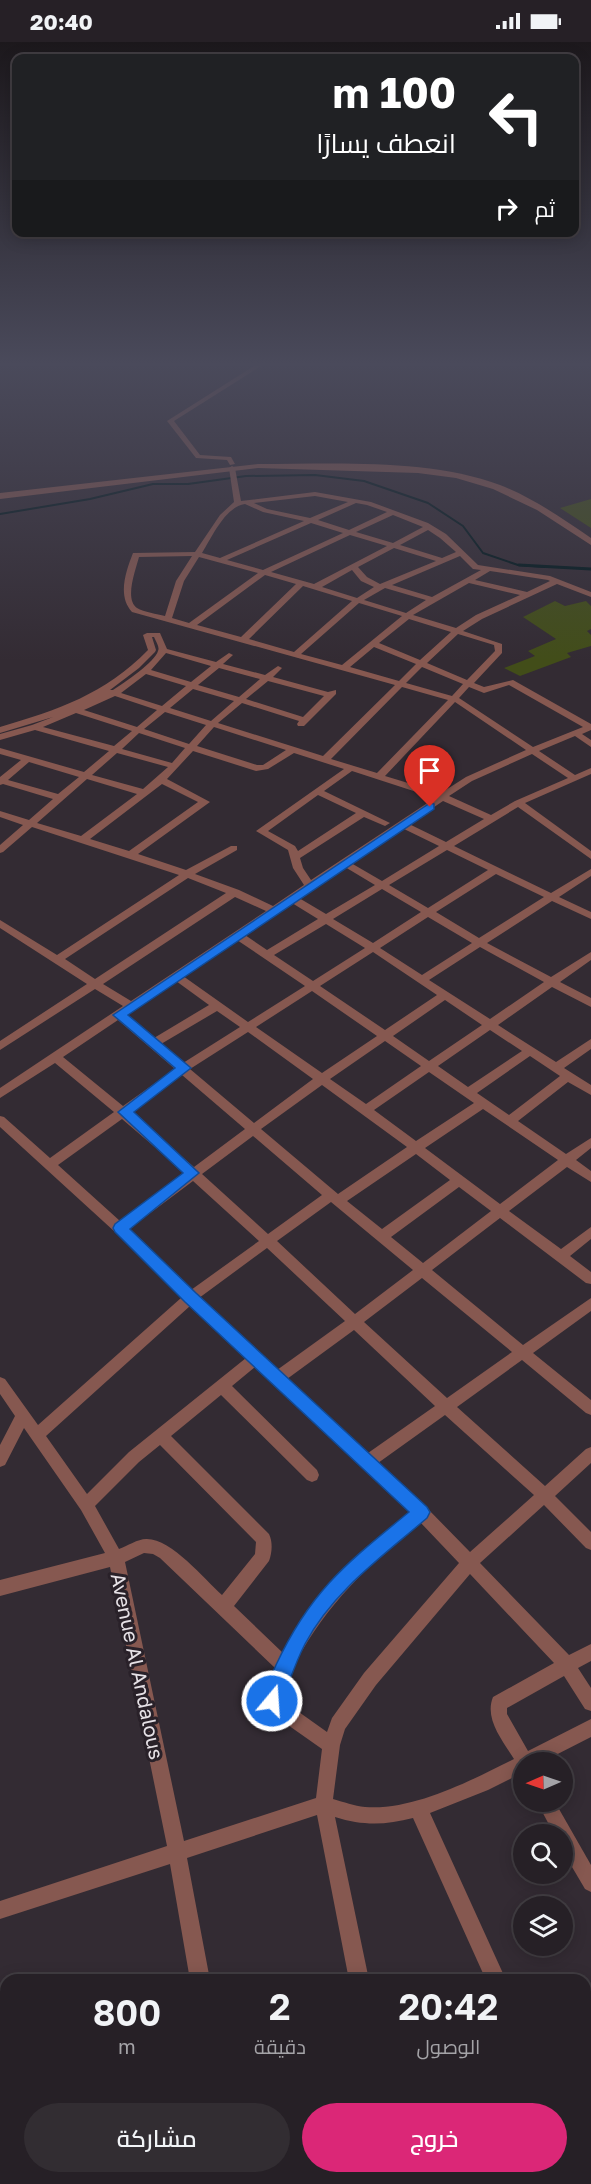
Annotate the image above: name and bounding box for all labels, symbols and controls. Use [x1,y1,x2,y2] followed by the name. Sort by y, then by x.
[30,8,93,35] text: 20:40
[332,67,456,117] text: 100 m
[477,78,555,156] icon: left
[316,127,456,159] text: انعطف يسارًا
[490,192,523,225] icon: right
[535,195,555,222] text: ثم
[404,745,455,807] pin
[413,754,446,787] icon: arrive
[106,1570,170,1762] street label: Avenue Al Andalous
[240,1669,304,1733] position arrow
[513,1752,573,1812] north arrow
[513,1752,573,1956] map controls
[513,1824,573,1884] button: search
[513,1896,573,1956] button: layers
[269,1985,291,2028] text: 2
[399,1985,498,2028] text: 20:42
[93,1991,161,2034] text: 800
[118,2034,136,2058] text: m
[254,2034,306,2058] text: دقيقة
[417,2034,480,2058] text: الوصول
[24,2103,290,2172] button: مشاركة
[302,2103,567,2172] button: خروج

